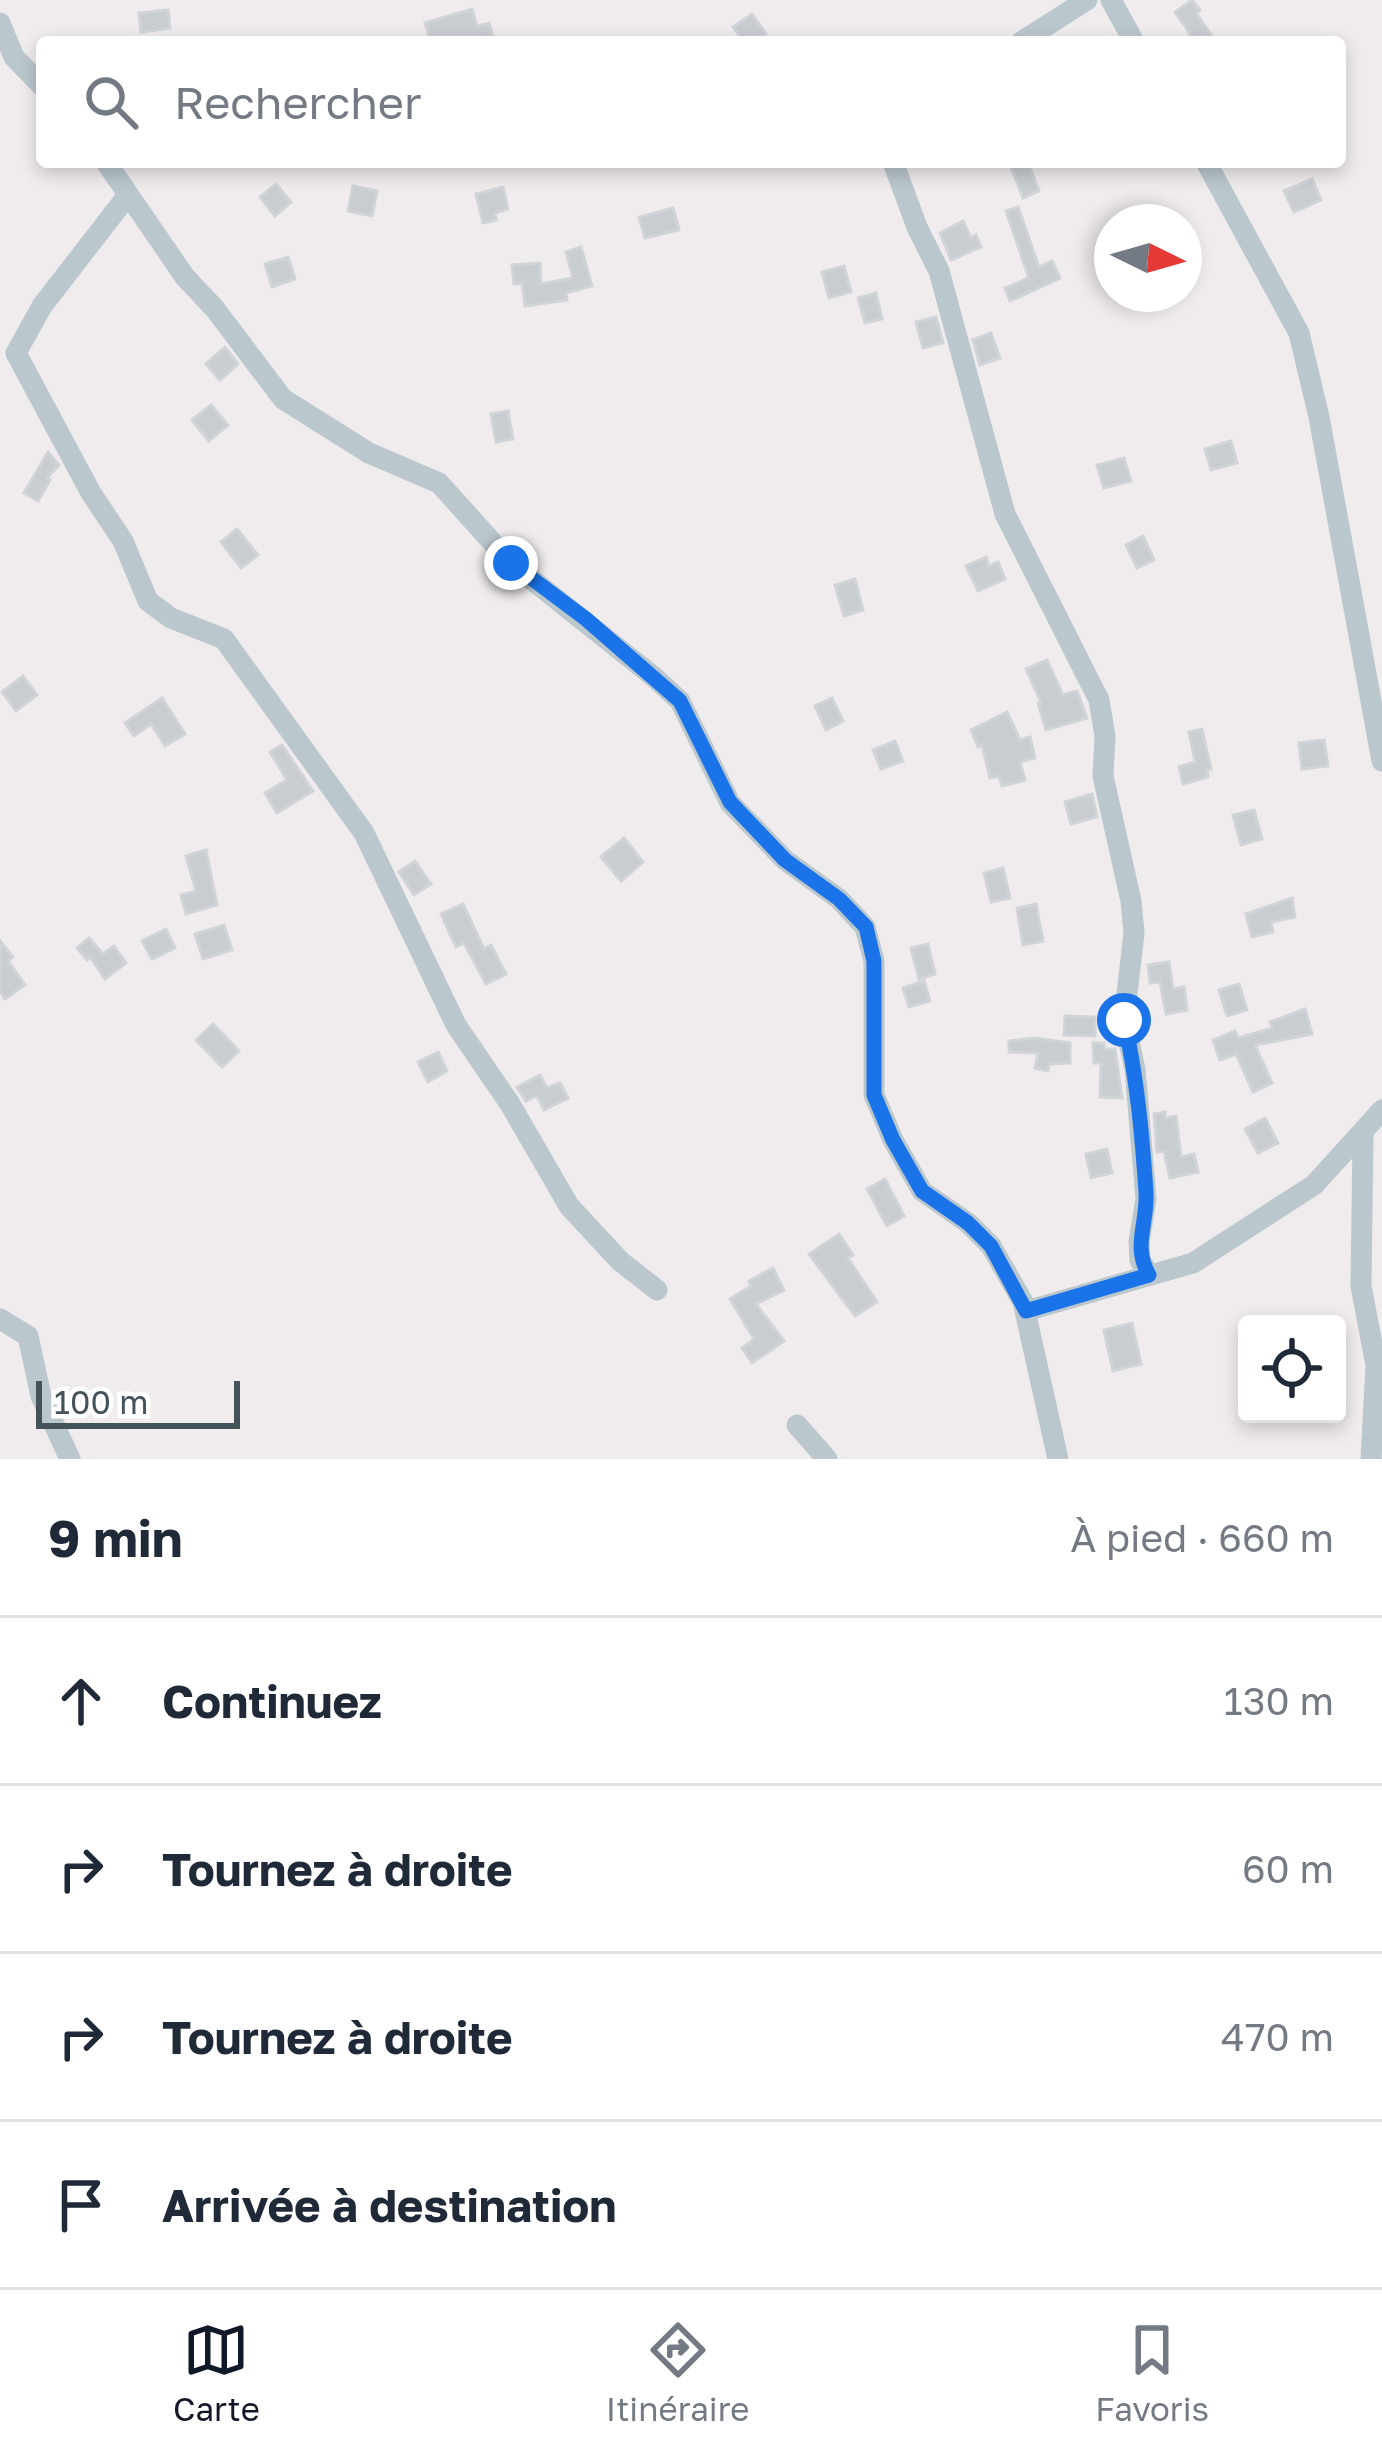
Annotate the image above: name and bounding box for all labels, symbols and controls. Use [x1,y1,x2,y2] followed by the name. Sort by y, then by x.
[36,36,1346,168] search box
[78,69,144,135] icon: search
[174,75,422,129] text: Rechercher
[1094,204,1202,312] north arrow
[484,536,538,590] route end
[1097,993,1151,1047] route start
[1238,1315,1346,1423] map controls
[1238,1315,1346,1423] button: locate
[36,1375,240,1428] scale bar
[54,1382,148,1421] text: 100 m
[48,1507,183,1568] text: 9 min
[1070,1514,1334,1561] text: À pied · 660 m
[48,1668,114,1734] icon: ahead
[162,1674,382,1728] text: Continuez
[1224,1677,1334,1724] text: 130 m
[48,1836,114,1902] icon: right
[162,1842,513,1896] text: Tournez à droite
[1242,1845,1334,1892] text: 60 m
[48,2004,114,2070] icon: right
[162,2010,513,2064] text: Tournez à droite
[1221,2013,1334,2060] text: 470 m
[48,2172,114,2238] icon: arrive
[162,2178,617,2232] text: Arrivée à destination
[173,2317,260,2428] tab: Carte
[606,2317,749,2428] tab: Itinéraire
[1095,2317,1209,2428] tab: Favoris

